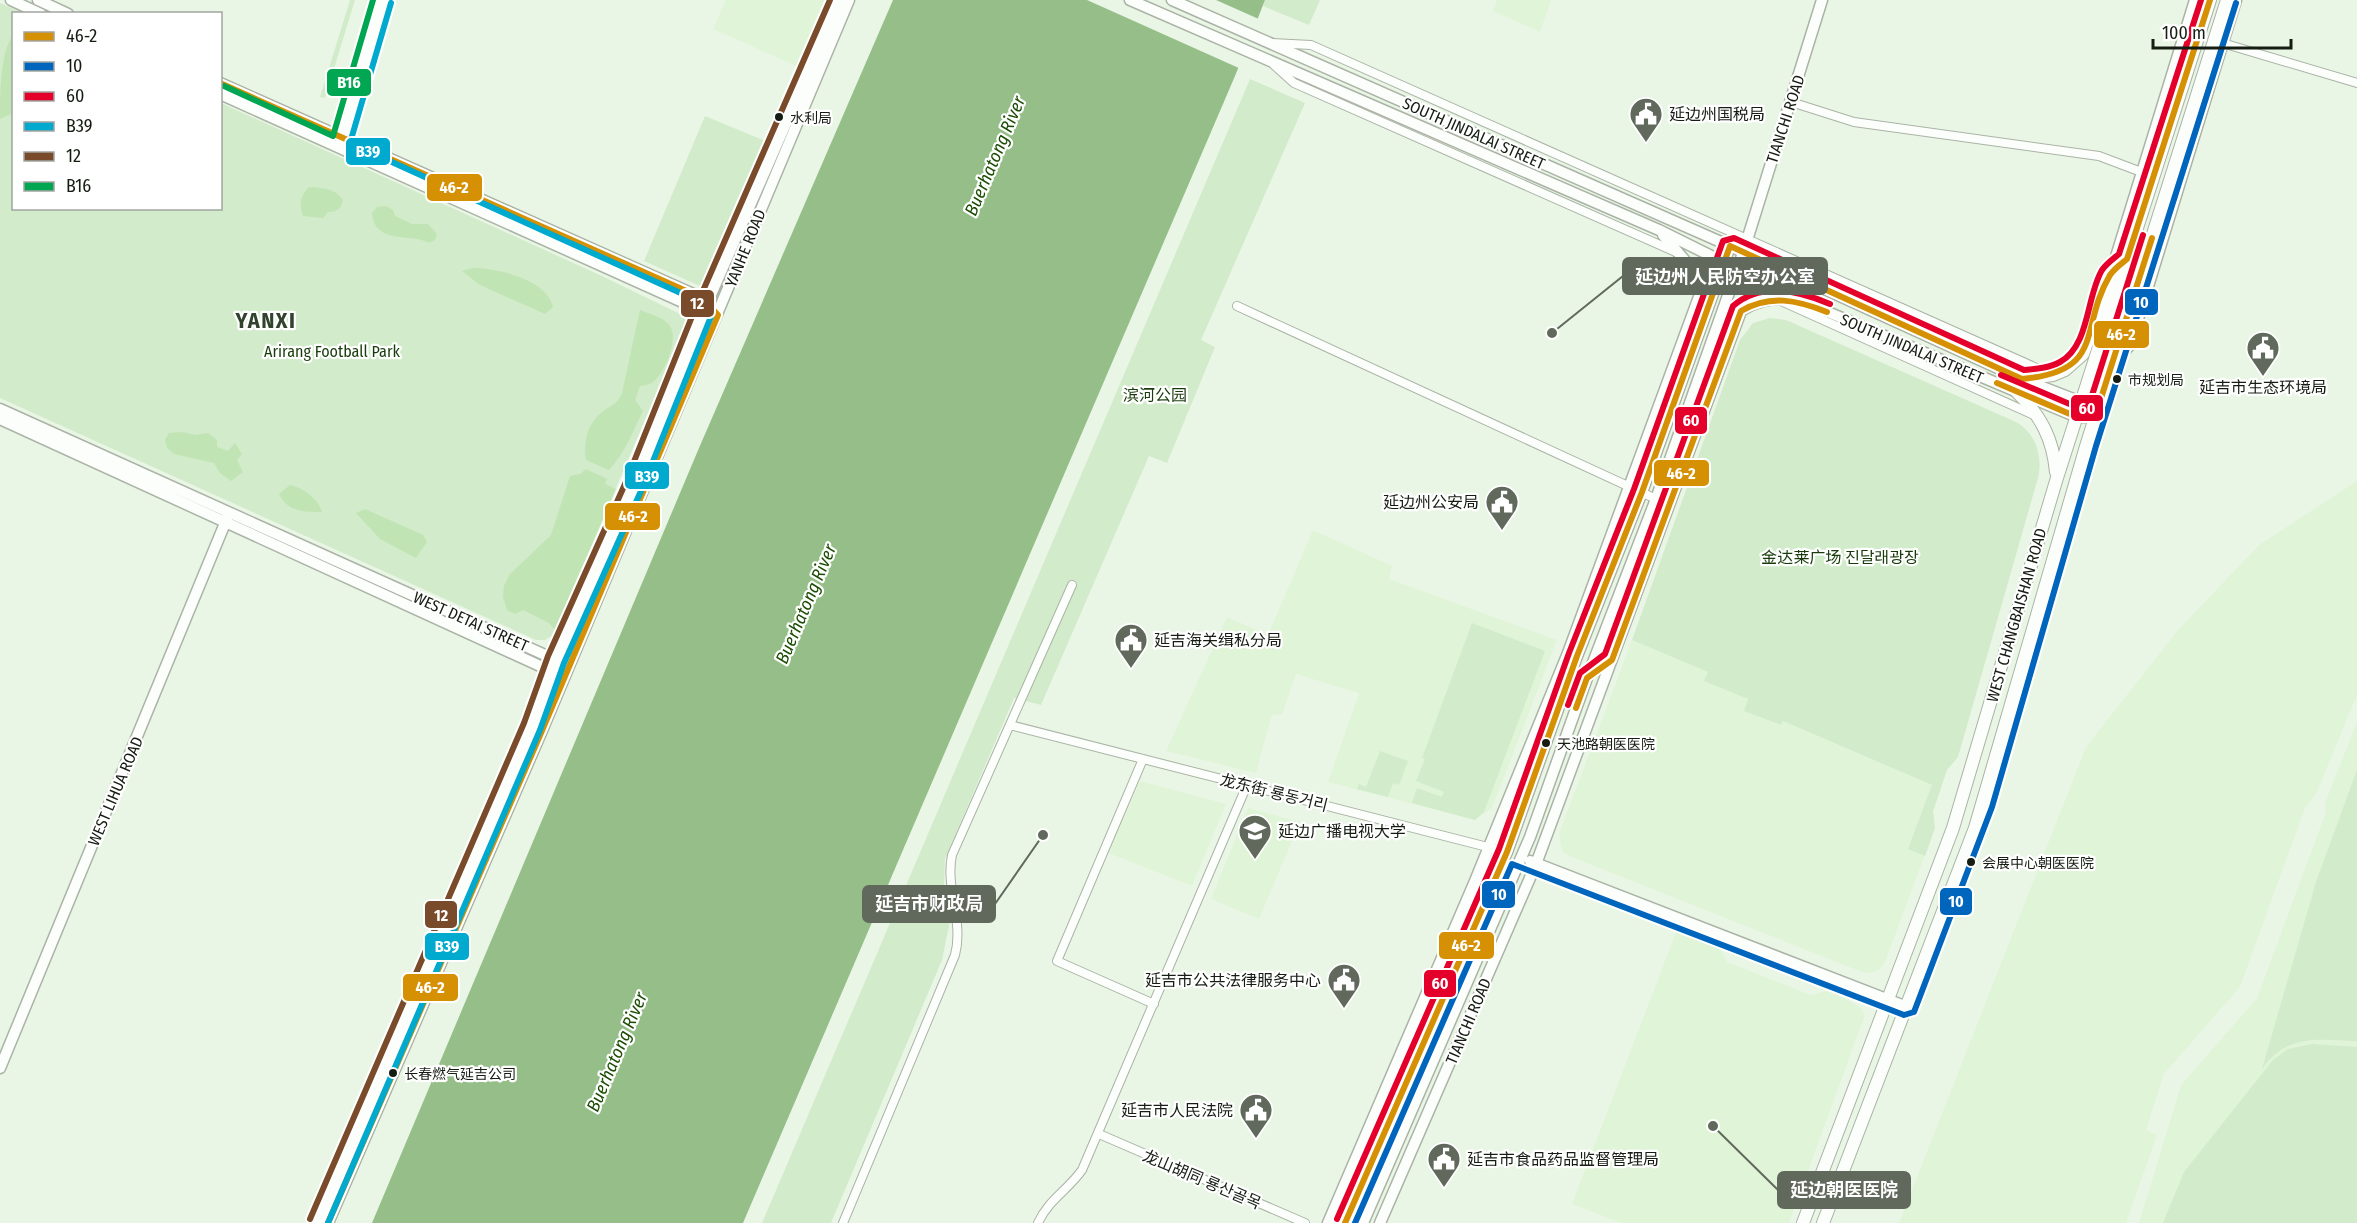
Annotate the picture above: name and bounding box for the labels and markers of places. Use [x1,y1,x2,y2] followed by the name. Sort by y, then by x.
[1628,96,1664,143] public building icon: 延边州国税局
[1669,105,1765,124] place label: 延边州国税局
[790,110,832,127] place label: 水利局
[773,111,785,123] marker: 水利局
[1623,258,1827,294] callout: 延边州人民防空办公室
[2245,330,2281,377] public building icon: 延吉市生态环境局
[2128,372,2184,389] place label: 市规划局
[2111,373,2123,385] marker: 市规划局
[2199,378,2327,397] place label: 延吉市生态环境局
[1484,484,1520,531] public building icon: 延边州公安局
[1383,493,1479,512] place label: 延边州公安局
[1113,622,1149,669] public building icon: 延吉海关缉私分局
[1154,631,1282,650] place label: 延吉海关缉私分局
[1557,736,1655,753] place label: 天池路朝医医院
[1540,737,1552,749] marker: 天池路朝医医院
[1237,813,1273,860] school or university icon: 延边广播电视大学
[1278,822,1406,841] place label: 延边广播电视大学
[1982,855,2094,872] place label: 会展中心朝医医院
[1965,856,1977,868] marker: 会展中心朝医医院
[863,886,995,922] callout: 延吉市财政局
[1326,962,1362,1009] public building icon: 延吉市公共法律服务中心
[1145,971,1321,990] place label: 延吉市公共法律服务中心
[404,1066,516,1083] place label: 长春燃气延吉公司
[387,1067,399,1079] marker: 长春燃气延吉公司
[1238,1092,1274,1139] public building icon: 延吉市人民法院
[1121,1101,1233,1120] place label: 延吉市人民法院
[1426,1141,1462,1188] public building icon: 延吉市食品药品监督管理局
[1467,1150,1659,1169] place label: 延吉市食品药品监督管理局
[1778,1172,1910,1208] callout: 延边朝医医院

